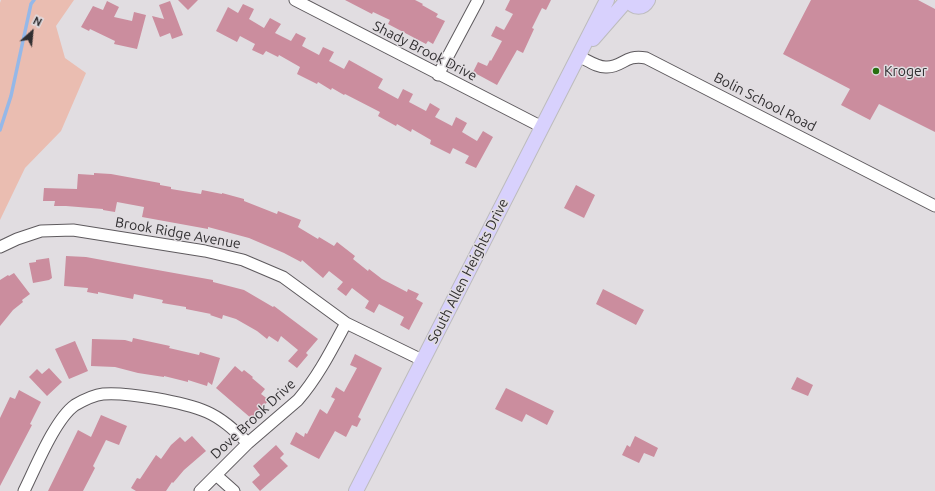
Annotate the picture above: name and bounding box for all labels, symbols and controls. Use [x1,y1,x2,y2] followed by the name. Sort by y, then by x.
[12,12,52,52] north arrow
[31,14,44,29] text: N
[370,18,480,84] street label: Shady Brook Drive
[884,63,927,79] place label: Kroger
[871,66,881,76] marker: Kroger
[711,69,819,135] street label: Bolin School Road
[424,196,512,346] street label: South Allen Heights Drive
[114,214,242,252] street label: Brook Ridge Avenue
[207,375,299,463] street label: Dove Brook Drive

